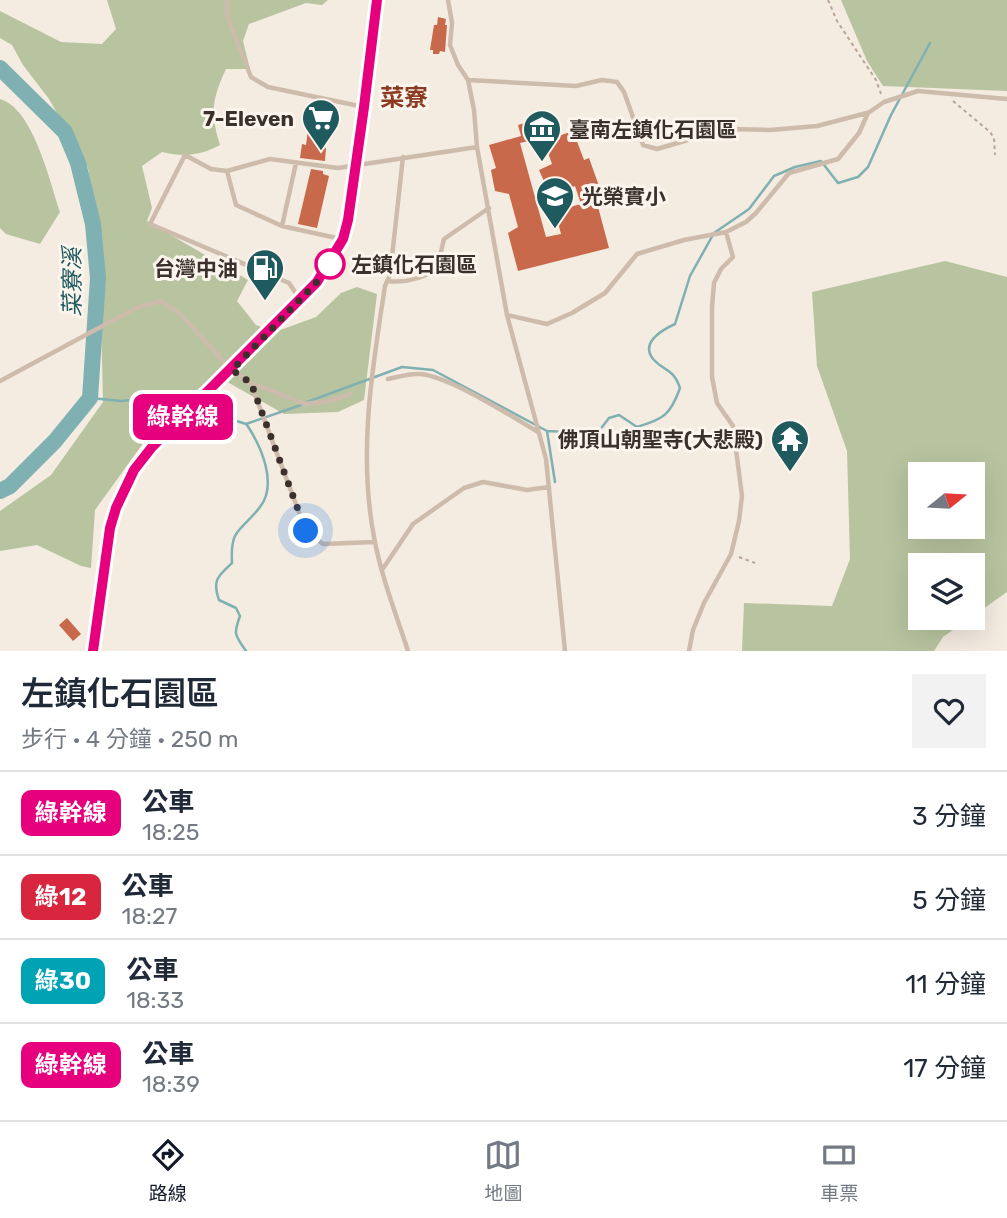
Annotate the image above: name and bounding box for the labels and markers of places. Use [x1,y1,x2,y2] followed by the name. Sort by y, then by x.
[300,97,342,152] supermarket icon: 7-Eleven
[203,106,294,131] place label: 7-Eleven
[521,108,563,163] museum icon: 臺南左鎮化石園區
[569,117,737,142] place label: 臺南左鎮化石園區
[534,175,576,230] school or university icon: 光榮實小
[582,184,666,209] place label: 光榮實小
[244,247,286,302] fuel station icon: 台灣中油
[315,249,345,279] marker: 左鎮化石園區
[351,252,477,277] place label: 左鎮化石園區
[154,256,238,281] place label: 台灣中油
[769,418,811,473] temple icon: 佛頂山朝聖寺(大悲殿)
[558,427,763,452] place label: 佛頂山朝聖寺(大悲殿)

